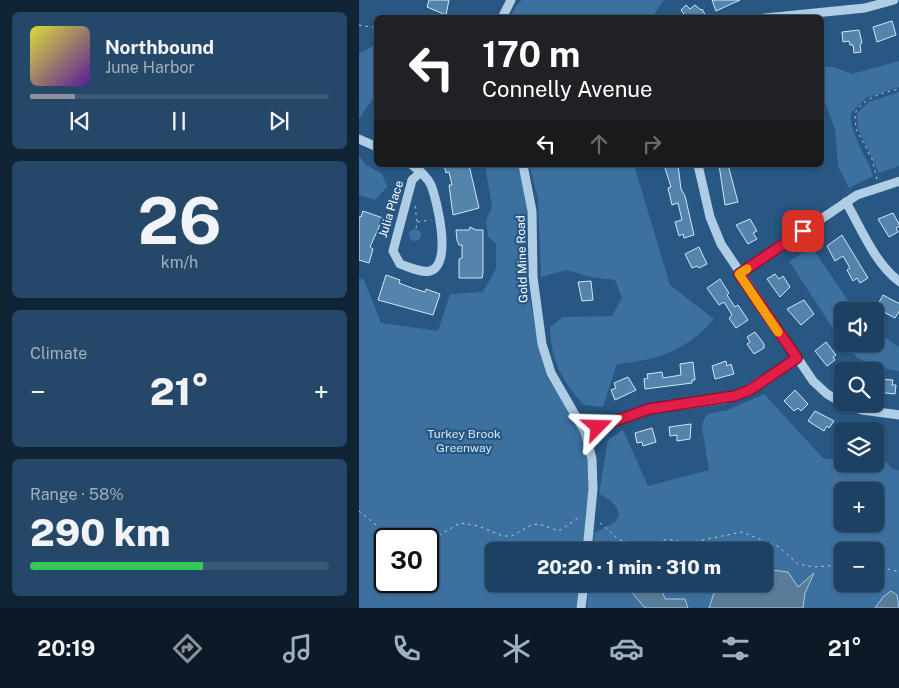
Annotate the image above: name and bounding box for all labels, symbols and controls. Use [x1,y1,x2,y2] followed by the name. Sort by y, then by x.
[482,34,580,75] text: 170 m
[399,35,464,100] icon: left
[105,36,214,58] text: Northbound
[105,58,195,77] text: June Harbor
[482,76,653,102] text: Connelly Avenue
[66,107,94,135] icon: previous
[165,107,193,135] icon: pause
[265,107,293,135] icon: next
[532,130,560,158] icon: left
[585,130,613,158] icon: ahead
[638,130,666,158] icon: right
[376,179,406,239] street label: Julia Place
[137,182,222,259] text: 26
[782,210,824,252] pin
[513,215,531,303] street label: Gold Mine Road
[789,217,817,245] icon: arrive
[161,253,198,272] text: km/h
[834,302,884,592] map controls
[834,302,884,352] button: sound
[30,344,87,363] text: Climate
[834,362,884,412] button: search
[150,369,209,414] text: 21°
[30,375,46,408] text: −
[313,375,329,408] text: +
[571,400,623,452] position arrow
[834,422,884,472] button: layers
[427,427,501,455] park label: Turkey Brook Greenway
[834,482,884,532] button: +
[30,485,124,504] text: Range · 58%
[30,510,171,555] text: 290 km
[374,528,439,593] speed limit sign: 30
[834,542,884,592] button: −
[537,556,721,578] text: 20:20 · 1 min · 310 m
[170,631,205,666] icon: directions
[280,631,315,666] icon: music
[389,631,424,666] icon: phone
[499,631,534,666] icon: climate
[609,631,644,666] icon: car
[718,631,753,666] icon: filters
[37,635,95,661] text: 20:19
[828,635,862,661] text: 21°

